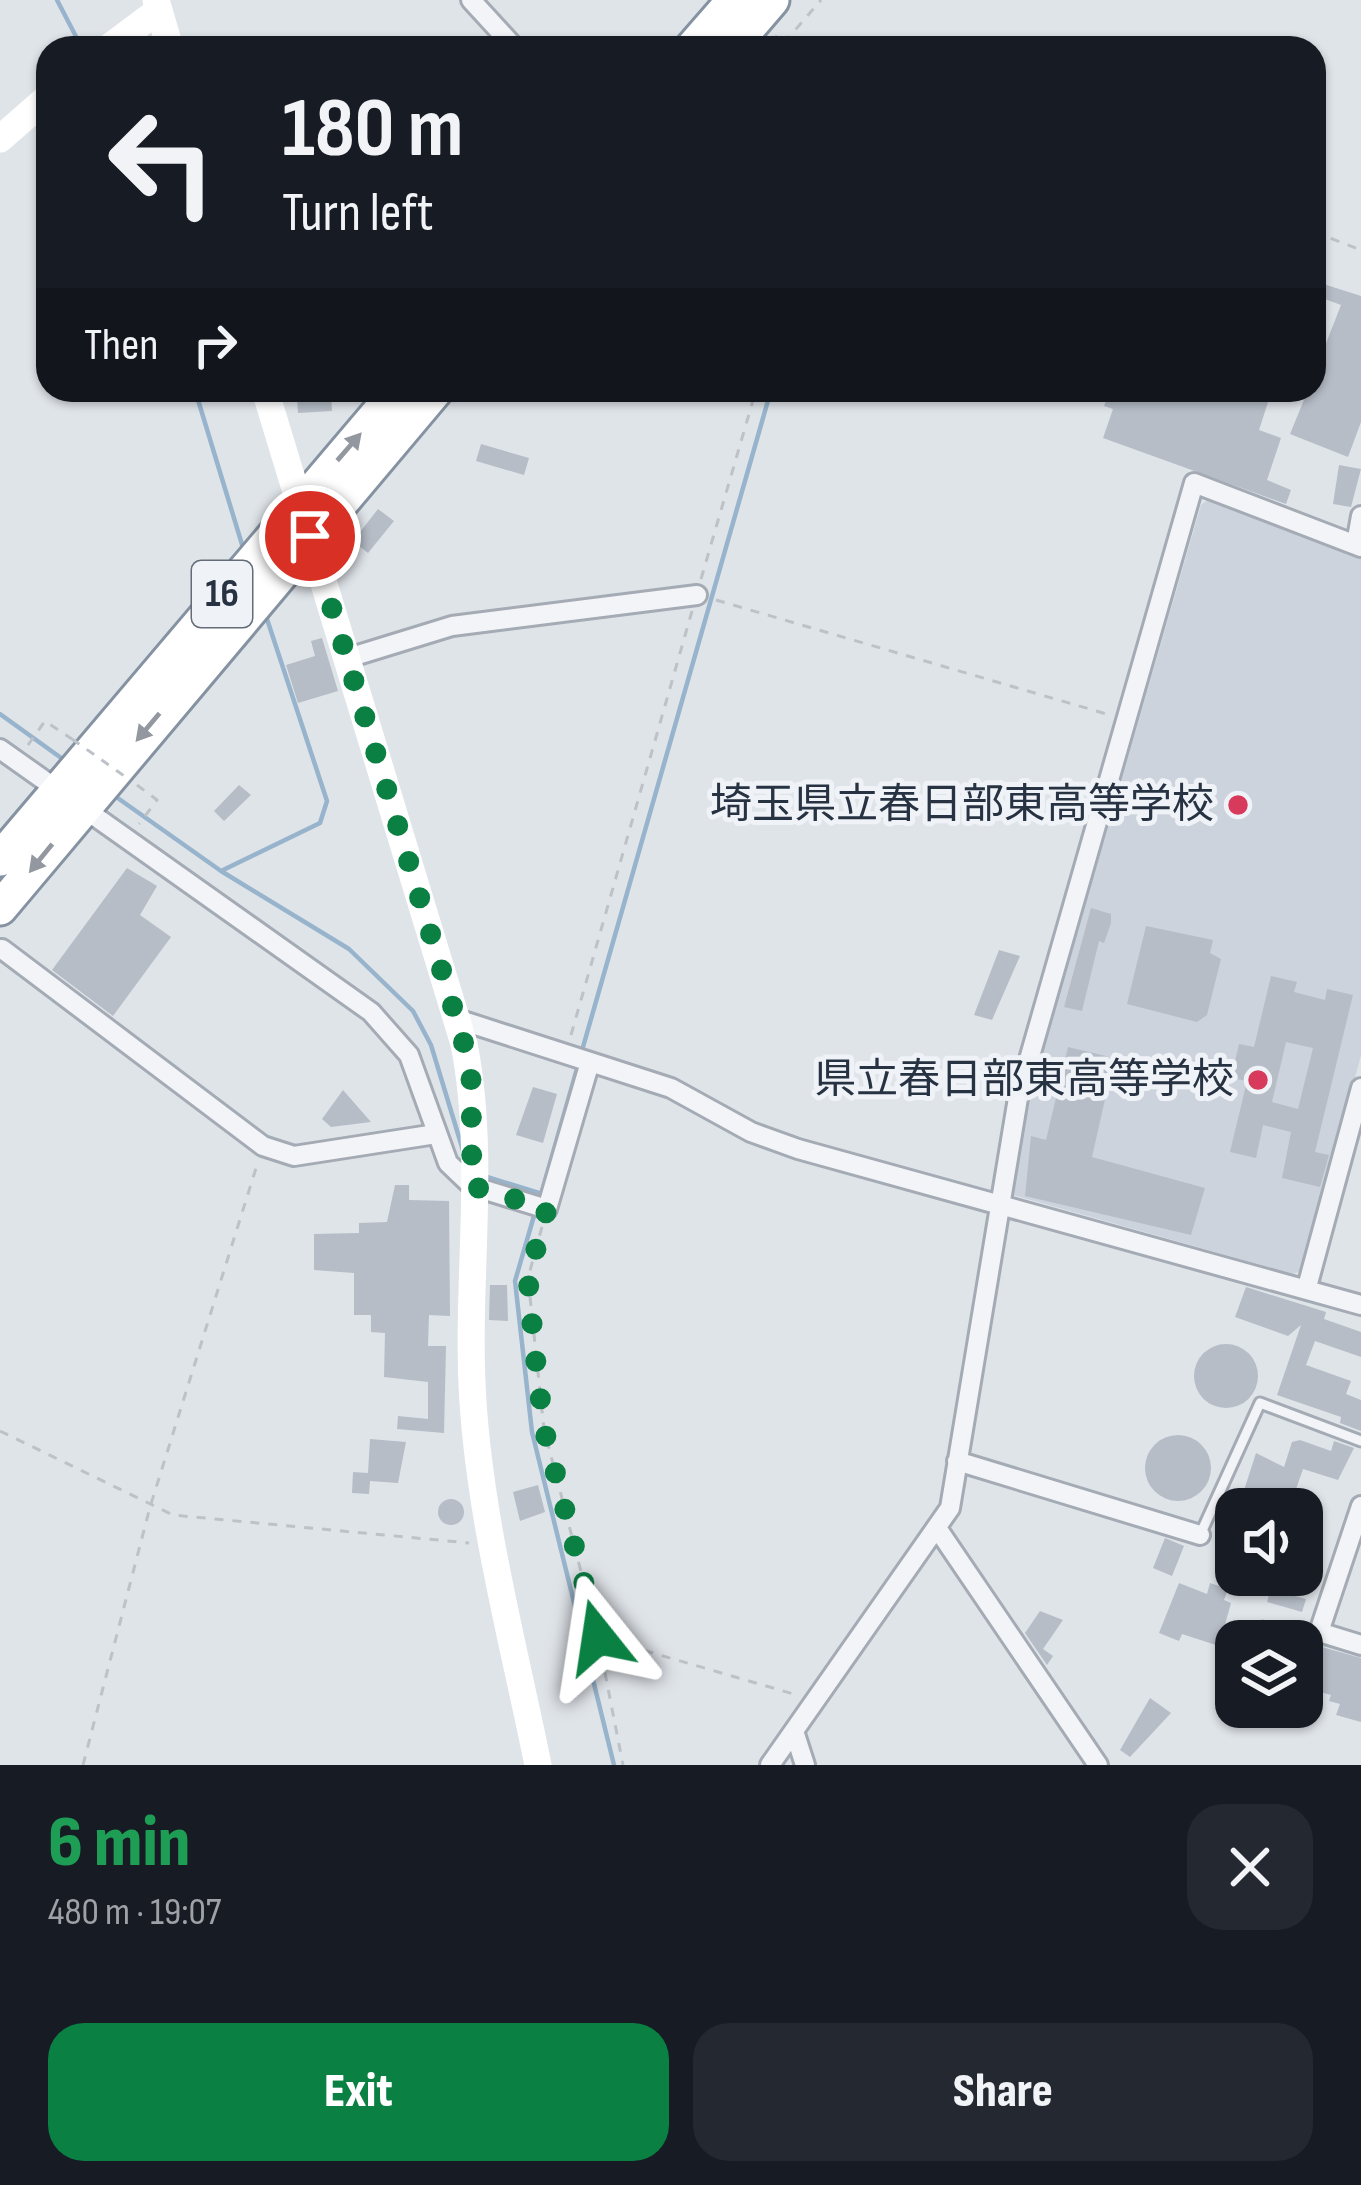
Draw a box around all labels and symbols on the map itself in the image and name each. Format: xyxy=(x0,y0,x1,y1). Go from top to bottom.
one-way arrow xyxy=(335,432,362,462)
pin xyxy=(259,485,361,587)
road number: 16 xyxy=(192,561,252,627)
one-way arrow xyxy=(136,712,162,742)
place label: 埼玉県立春日部東高等学校 xyxy=(710,780,1214,831)
marker: 埼玉県立春日部東高等学校 xyxy=(1225,792,1251,818)
one-way arrow xyxy=(28,842,54,873)
place label: 県立春日部東高等学校 xyxy=(814,1055,1234,1106)
marker: 県立春日部東高等学校 xyxy=(1245,1067,1271,1093)
position arrow xyxy=(535,1574,661,1700)

